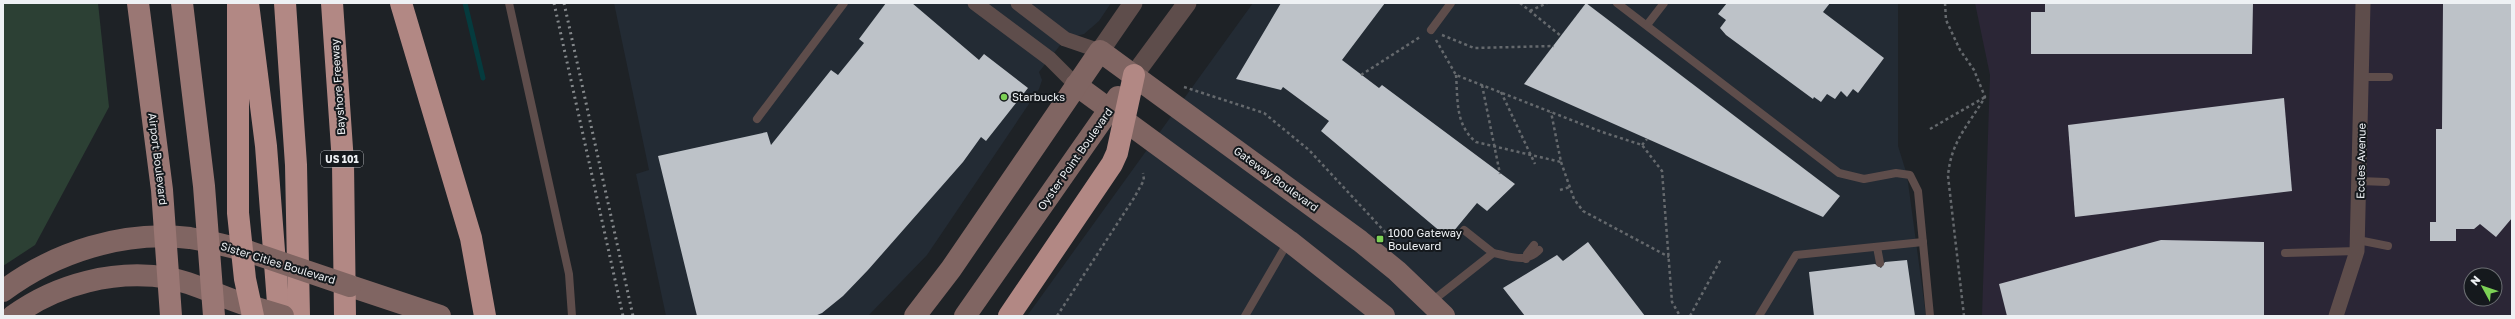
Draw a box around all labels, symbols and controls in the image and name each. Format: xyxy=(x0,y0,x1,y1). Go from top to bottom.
street label: Bayshore Freeway xyxy=(328,39,347,135)
place label: Starbucks xyxy=(1012,90,1065,103)
marker: Starbucks xyxy=(999,92,1009,102)
street label: Oyster Point Boulevard xyxy=(1034,105,1115,212)
street label: Airport Boulevard xyxy=(146,112,171,206)
street label: Eccles Avenue xyxy=(2353,123,2368,199)
street label: Gateway Boulevard xyxy=(1231,144,1321,214)
road number: US 101 xyxy=(321,151,363,167)
place label: 1000 Gateway Boulevard xyxy=(1388,226,1462,252)
marker: 1000 Gateway Boulevard xyxy=(1375,234,1385,244)
street label: Sister Cities Boulevard xyxy=(219,239,337,286)
north arrow xyxy=(2463,267,2503,307)
text: N xyxy=(2467,273,2483,288)

